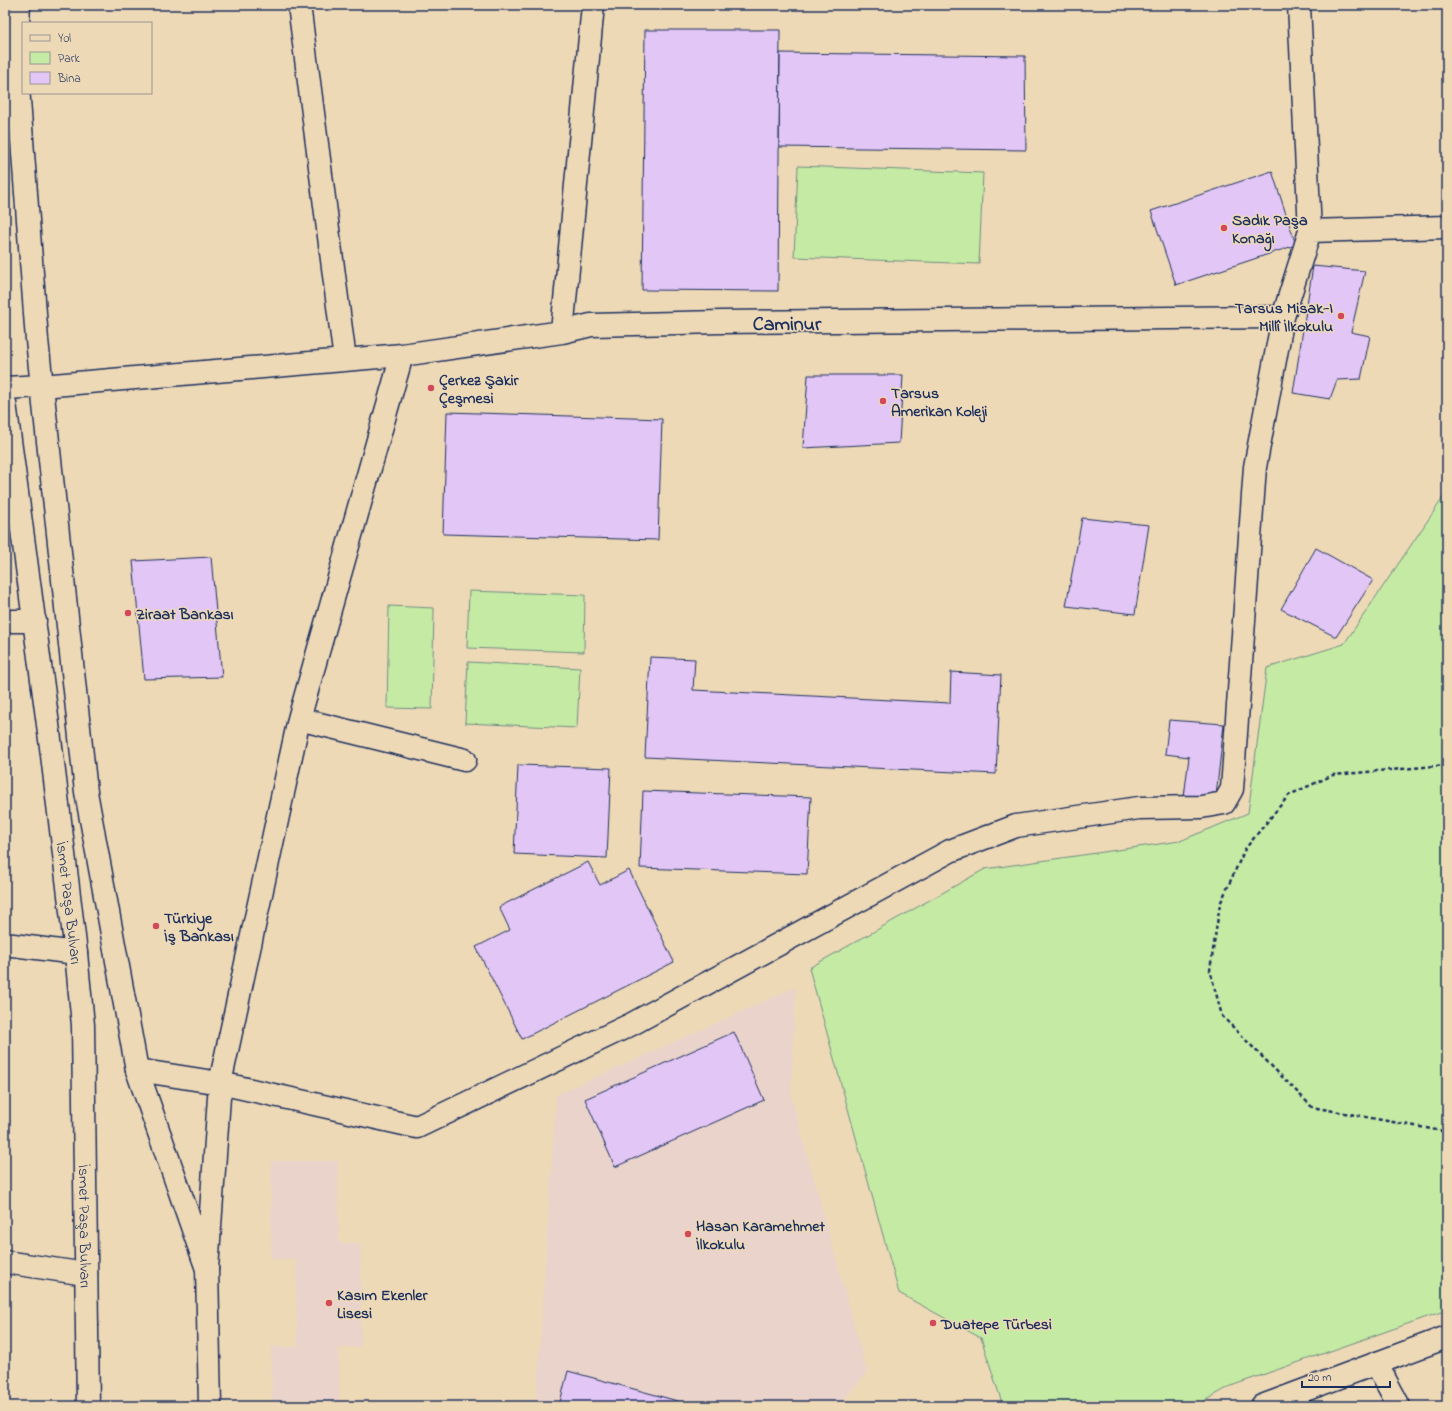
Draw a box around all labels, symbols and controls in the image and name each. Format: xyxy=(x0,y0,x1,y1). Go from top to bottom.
legend xyxy=(22,22,152,94)
text: Yol xyxy=(58,30,71,48)
text: Park xyxy=(58,50,80,68)
text: Bina xyxy=(57,70,81,88)
place label: Sadık Paşa Konağı xyxy=(1232,209,1308,252)
marker: Sadık Paşa Konağı xyxy=(1219,223,1229,233)
place label: Tarsus Misak-I Millî İlkokulu xyxy=(1235,297,1333,339)
district label: Caminur xyxy=(753,311,822,340)
marker: Tarsus Misak-I Millî İlkokulu xyxy=(1336,311,1346,321)
place label: Çerkez Şakir Çeşmesi xyxy=(439,369,520,411)
place label: Tarsus Amerikan Koleji xyxy=(891,382,987,424)
marker: Çerkez Şakir Çeşmesi xyxy=(426,383,436,393)
marker: Tarsus Amerikan Koleji xyxy=(878,396,888,406)
place label: Ziraat Bankası xyxy=(136,603,234,627)
marker: Ziraat Bankası xyxy=(123,608,133,618)
street label: İsmet Paşa Bulvarı xyxy=(49,840,87,966)
place label: Türkiye İş Bankası xyxy=(164,907,234,949)
marker: Türkiye İş Bankası xyxy=(151,921,161,931)
street label: İsmet Paşa Bulvarı xyxy=(71,1164,96,1288)
place label: Hasan Karamehmet İlkokulu xyxy=(696,1215,825,1257)
marker: Hasan Karamehmet İlkokulu xyxy=(683,1229,693,1239)
place label: Kasım Ekenler Lisesi xyxy=(337,1284,428,1326)
marker: Kasım Ekenler Lisesi xyxy=(324,1298,334,1308)
place label: Duatepe Türbesi xyxy=(940,1313,1052,1337)
marker: Duatepe Türbesi xyxy=(928,1318,938,1328)
scale bar xyxy=(1302,1363,1390,1389)
text: 20 m xyxy=(1308,1369,1331,1387)

